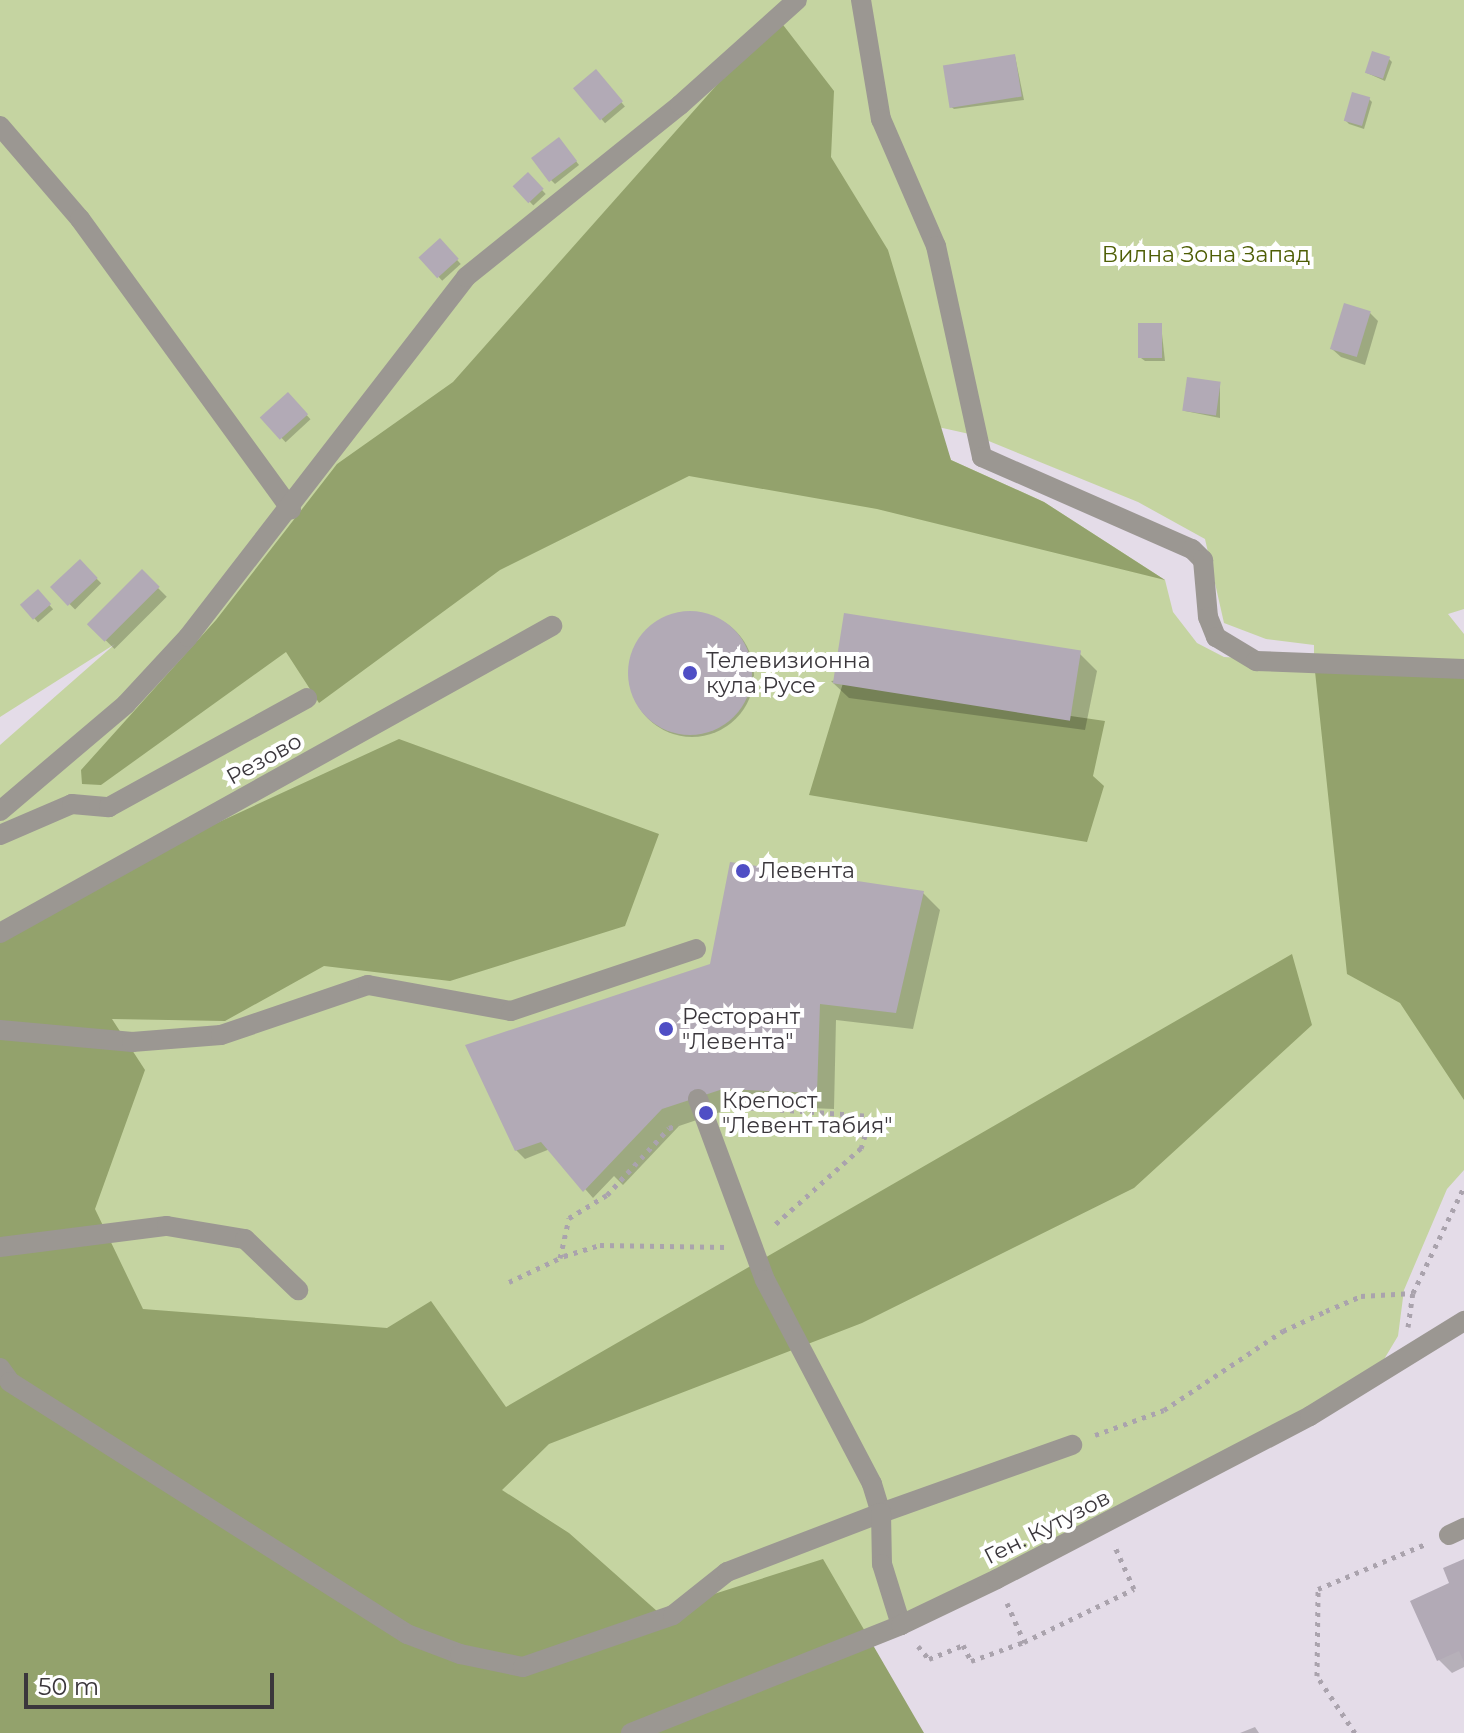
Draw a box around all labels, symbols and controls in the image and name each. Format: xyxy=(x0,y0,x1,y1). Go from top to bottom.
park label: Вилна Зона Запад xyxy=(1102,242,1310,268)
place label: Телевизионна кула Русе xyxy=(706,647,870,698)
marker: Телевизионна кула Русе xyxy=(681,664,699,682)
street label: Резово xyxy=(222,728,306,790)
place label: Левента xyxy=(759,858,855,884)
marker: Левента xyxy=(734,862,752,880)
place label: Ресторант "Левента" xyxy=(682,1003,800,1054)
marker: Ресторант "Левента" xyxy=(657,1020,675,1038)
place label: Крепост "Левент табия" xyxy=(722,1087,893,1138)
marker: Крепост "Левент табия" xyxy=(697,1104,715,1122)
street label: Ген. Кутузов xyxy=(980,1484,1114,1570)
scale bar xyxy=(28,1657,278,1707)
text: 50 m xyxy=(38,1672,99,1701)

